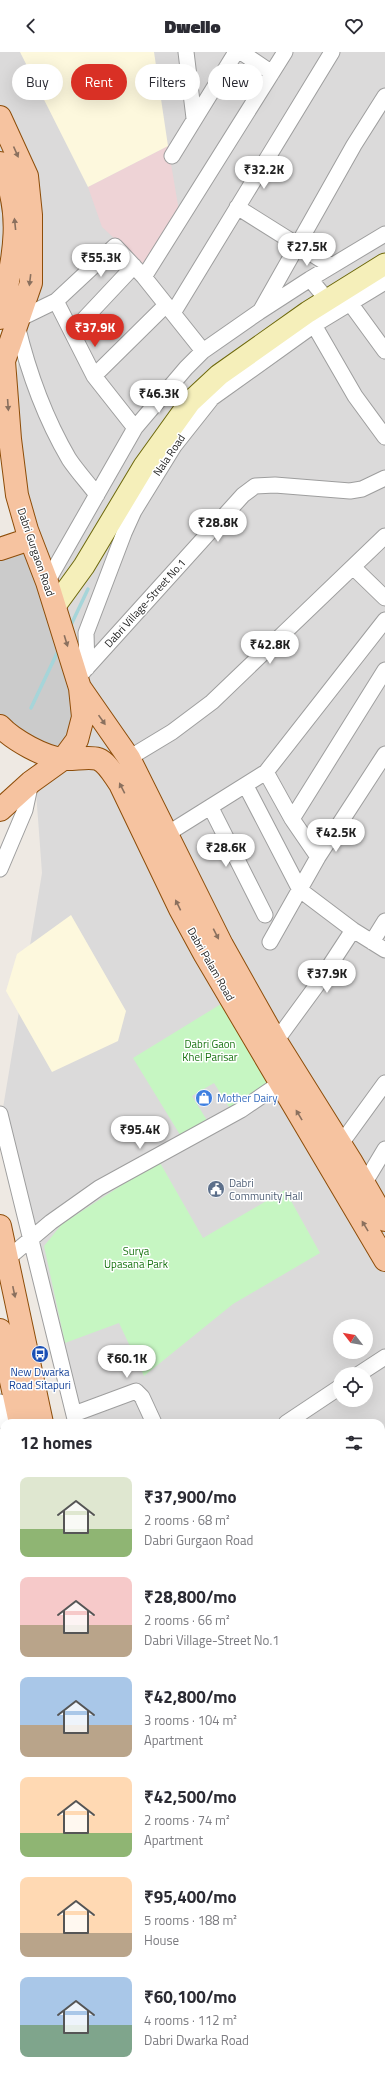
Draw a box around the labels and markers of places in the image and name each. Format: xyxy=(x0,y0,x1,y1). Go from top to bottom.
pin: ₹32.2K xyxy=(231,156,297,190)
pin: ₹27.5K xyxy=(274,233,340,267)
pin: ₹55.3K xyxy=(68,244,134,278)
pin: ₹37.9K xyxy=(62,314,128,348)
pin: ₹46.3K xyxy=(126,380,192,414)
pin: ₹28.8K xyxy=(185,509,251,543)
pin: ₹42.8K xyxy=(237,631,303,665)
pin: ₹42.5K xyxy=(303,819,369,853)
pin: ₹28.6K xyxy=(193,834,259,868)
pin: ₹37.9K xyxy=(294,960,360,994)
shop icon: Mother Dairy xyxy=(194,1088,214,1108)
place label: Mother Dairy xyxy=(217,1090,278,1106)
pin: ₹95.4K xyxy=(107,1116,173,1150)
place label: Dabri Community Hall xyxy=(229,1175,303,1204)
public building icon: Dabri Community Hall xyxy=(206,1179,226,1199)
bus stop icon: New Dwarka Road Sitapuri xyxy=(30,1344,50,1364)
pin: ₹60.1K xyxy=(94,1345,160,1379)
place label: New Dwarka Road Sitapuri xyxy=(9,1364,71,1393)

